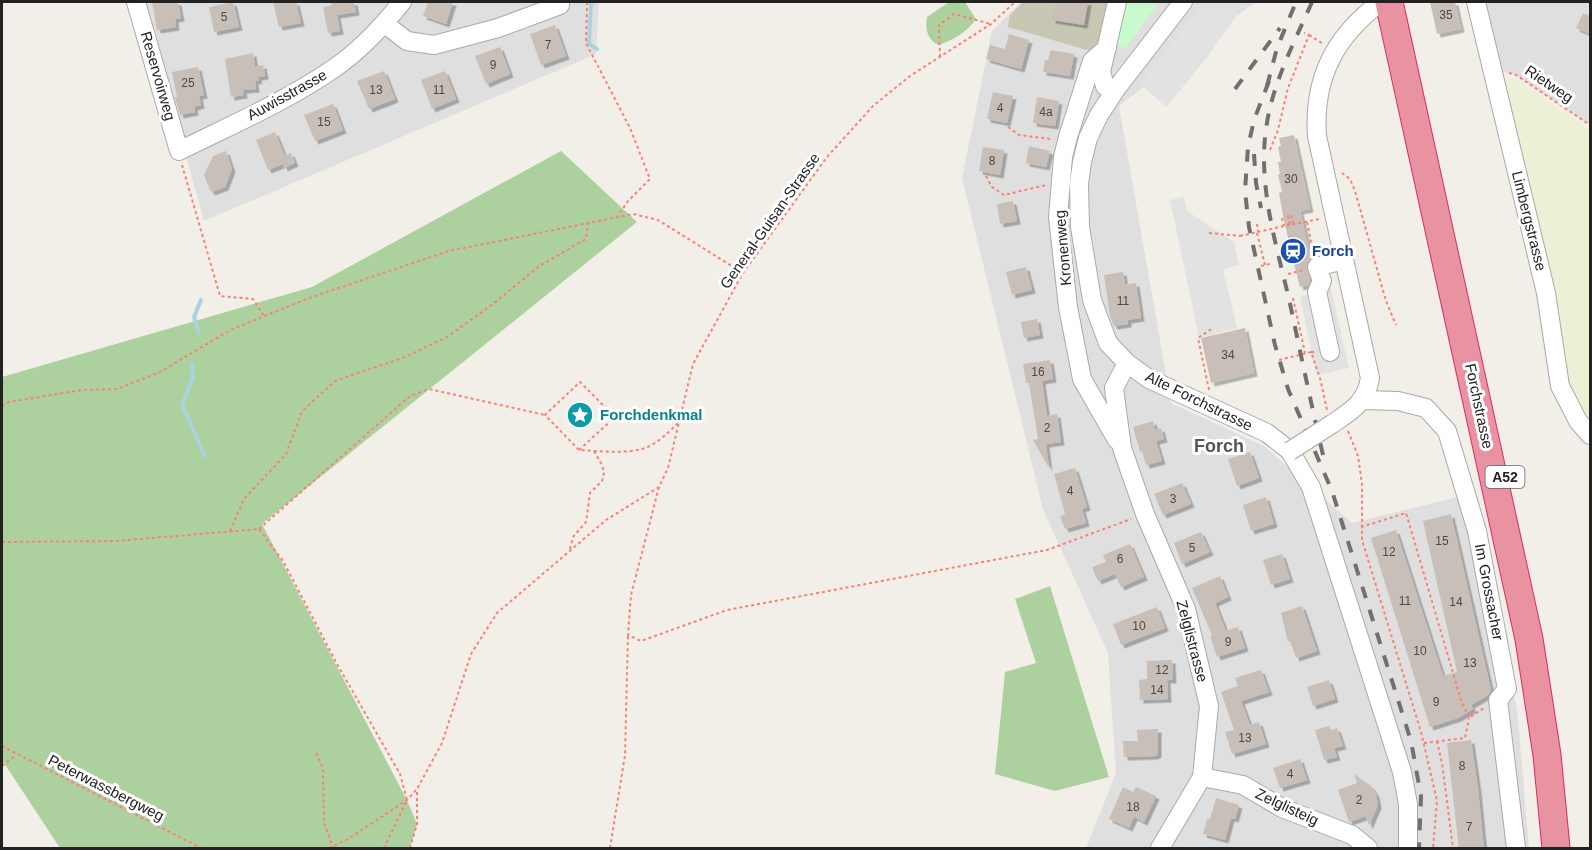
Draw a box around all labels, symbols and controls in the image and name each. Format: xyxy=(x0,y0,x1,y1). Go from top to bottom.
house number: 35 xyxy=(1439,8,1453,22)
house number: 5 xyxy=(221,10,228,24)
street label: Reservoirweg xyxy=(138,29,179,122)
house number: 7 xyxy=(545,38,552,52)
house number: 9 xyxy=(490,58,497,72)
street label: Rietweg xyxy=(1522,61,1577,106)
street label: Auwisstrasse xyxy=(244,66,330,123)
house number: 25 xyxy=(181,76,195,90)
house number: 13 xyxy=(369,83,383,97)
house number: 11 xyxy=(433,83,446,97)
house number: 4 xyxy=(997,101,1004,115)
house number: 4a xyxy=(1039,105,1053,119)
house number: 15 xyxy=(317,115,331,129)
street label: General-Guisan-Strasse xyxy=(716,150,823,292)
house number: 8 xyxy=(989,154,996,168)
street label: Limbergstrasse xyxy=(1509,169,1550,273)
house number: 30 xyxy=(1284,172,1298,186)
street label: Kronenweg xyxy=(1051,210,1074,287)
station icon: Forch xyxy=(1278,236,1308,266)
place label: Forch xyxy=(1312,242,1354,259)
house number: 11 xyxy=(1117,294,1130,308)
house number: 34 xyxy=(1221,348,1235,362)
street label: Forchstrasse xyxy=(1462,362,1497,450)
house number: 16 xyxy=(1031,365,1045,379)
street label: Alte Forchstrasse xyxy=(1143,367,1255,434)
place icon: Forchdenkmal xyxy=(565,400,595,430)
place label: Forchdenkmal xyxy=(600,406,703,423)
house number: 2 xyxy=(1044,421,1051,435)
district label: Forch xyxy=(1194,436,1244,456)
road number: A52 xyxy=(1486,466,1524,488)
house number: 4 xyxy=(1067,484,1074,498)
house number: 3 xyxy=(1170,492,1177,506)
house number: 15 xyxy=(1435,534,1449,548)
house number: 5 xyxy=(1189,541,1196,555)
street label: Im Grossacher xyxy=(1472,542,1507,642)
house number: 12 xyxy=(1382,545,1396,559)
house number: 6 xyxy=(1117,552,1124,566)
house number: 11 xyxy=(1399,594,1412,608)
house number: 14 xyxy=(1449,595,1463,609)
street label: Zelglistrasse xyxy=(1173,598,1212,684)
house number: 10 xyxy=(1132,619,1146,633)
house number: 9 xyxy=(1225,635,1232,649)
house number: 10 xyxy=(1413,644,1427,658)
house number: 13 xyxy=(1463,656,1477,670)
house number: 12 xyxy=(1155,663,1169,677)
house number: 14 xyxy=(1150,683,1164,697)
house number: 9 xyxy=(1433,695,1440,709)
house number: 13 xyxy=(1238,731,1252,745)
street label: Peterwassbergweg xyxy=(46,751,167,824)
house number: 8 xyxy=(1459,759,1466,773)
house number: 4 xyxy=(1287,767,1294,781)
street label: Zelglisteig xyxy=(1253,785,1321,829)
house number: 2 xyxy=(1356,793,1363,807)
house number: 18 xyxy=(1126,800,1140,814)
house number: 7 xyxy=(1466,820,1473,834)

